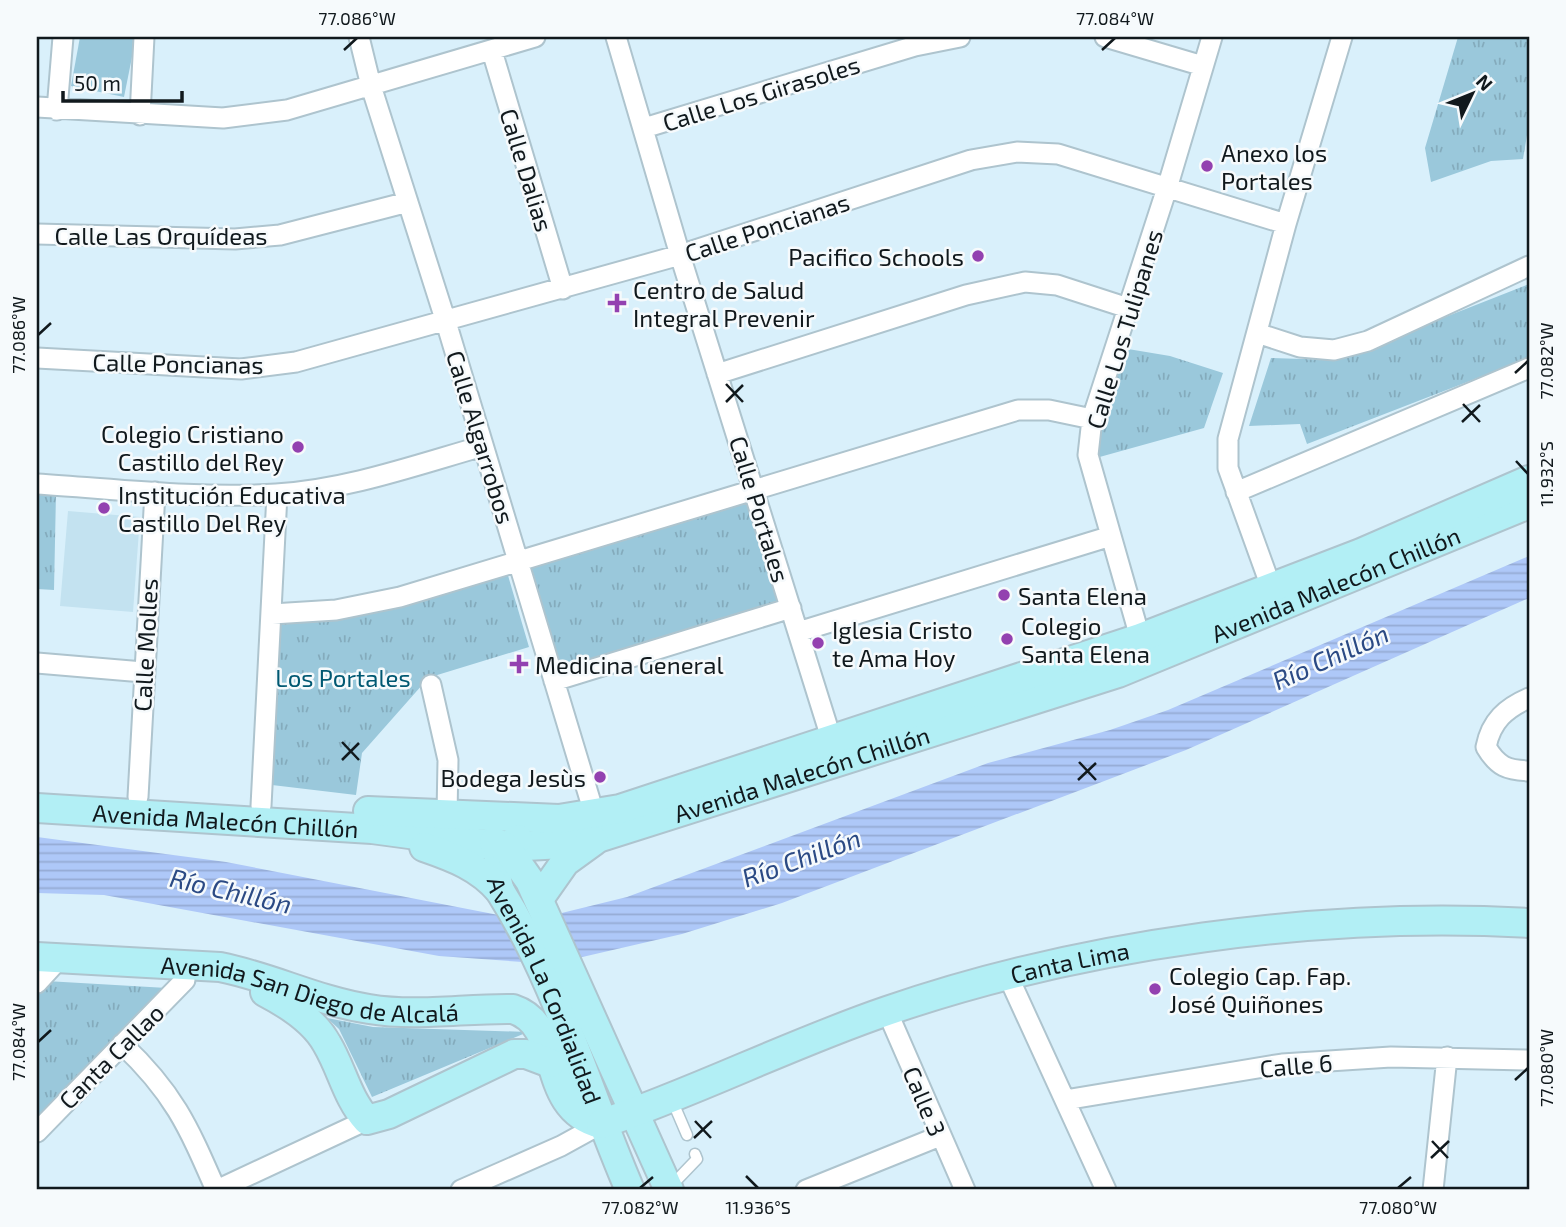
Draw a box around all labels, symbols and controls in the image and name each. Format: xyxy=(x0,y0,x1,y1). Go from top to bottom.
text: 77.086°W xyxy=(318,7,396,29)
text: 77.084°W xyxy=(1076,7,1154,29)
street label: Calle Los Girasoles xyxy=(659,49,863,137)
scale bar xyxy=(63,60,182,104)
north arrow xyxy=(1436,60,1506,130)
text: N xyxy=(1472,69,1498,95)
text: 50 m xyxy=(74,70,121,95)
street label: Calle Dalias xyxy=(495,105,559,235)
place label: Anexo los Portales xyxy=(1221,138,1327,195)
marker: Anexo los Portales xyxy=(1199,158,1215,174)
street label: Calle Poncianas xyxy=(681,187,853,267)
street label: Calle Las Orquídeas xyxy=(54,221,268,250)
street label: Calle Los Tulipanes xyxy=(1080,226,1168,432)
place label: Pacifico Schools xyxy=(788,242,964,271)
marker: Pacifico Schools xyxy=(970,248,986,264)
place label: Centro de Salud Integral Prevenir xyxy=(633,275,815,332)
marker: Centro de Salud Integral Prevenir xyxy=(607,293,627,313)
text: 77.086°W xyxy=(7,296,29,374)
text: 77.082°W xyxy=(1535,322,1557,400)
street label: Calle Poncianas xyxy=(92,347,264,379)
street label: Calle Algarrobos xyxy=(441,347,521,527)
place label: Colegio Cristiano Castillo del Rey xyxy=(101,419,284,476)
street label: Calle Portales xyxy=(724,432,796,586)
marker: Colegio Cristiano Castillo del Rey xyxy=(290,439,306,455)
text: 11.932°S xyxy=(1535,441,1557,507)
place label: Institución Educativa Castillo Del Rey xyxy=(118,480,346,537)
marker: Institución Educativa Castillo Del Rey xyxy=(96,500,112,516)
street label: Avenida Malecón Chillón xyxy=(1207,520,1464,648)
street label: Calle Molles xyxy=(127,578,163,712)
place label: Santa Elena xyxy=(1018,581,1147,610)
marker: Santa Elena xyxy=(996,587,1012,603)
place label: Colegio Santa Elena xyxy=(1021,611,1150,668)
place label: Iglesia Cristo te Ama Hoy xyxy=(832,615,973,672)
water label: Río Chillón xyxy=(1267,617,1393,695)
marker: Colegio Santa Elena xyxy=(999,631,1015,647)
marker: Iglesia Cristo te Ama Hoy xyxy=(810,635,826,651)
place label: Medicina General xyxy=(535,650,724,679)
marker: Medicina General xyxy=(509,654,529,674)
park label: Los Portales xyxy=(275,663,411,692)
street label: Avenida Malecón Chillón xyxy=(670,719,933,827)
place label: Bodega Jesùs xyxy=(440,763,586,792)
marker: Bodega Jesùs xyxy=(592,769,608,785)
street label: Avenida Malecón Chillón xyxy=(92,797,359,843)
water label: Río Chillón xyxy=(737,821,865,893)
water label: Río Chillón xyxy=(167,861,295,919)
street label: Avenida La Cordialidad xyxy=(482,874,609,1108)
street label: Canta Lima xyxy=(1007,935,1132,989)
street label: Avenida San Diego de Alcalá xyxy=(160,949,459,1027)
place label: Colegio Cap. Fap. José Quiñones xyxy=(1169,961,1351,1018)
marker: Colegio Cap. Fap. José Quiñones xyxy=(1147,981,1163,997)
street label: Canta Callao xyxy=(53,998,169,1114)
text: 77.084°W xyxy=(7,1003,29,1081)
text: 77.080°W xyxy=(1535,1029,1557,1107)
street label: Calle 6 xyxy=(1258,1047,1334,1083)
street label: Calle 3 xyxy=(897,1062,953,1140)
text: 77.082°W xyxy=(601,1196,679,1218)
text: 11.936°S xyxy=(725,1196,791,1218)
text: 77.080°W xyxy=(1359,1196,1437,1218)

